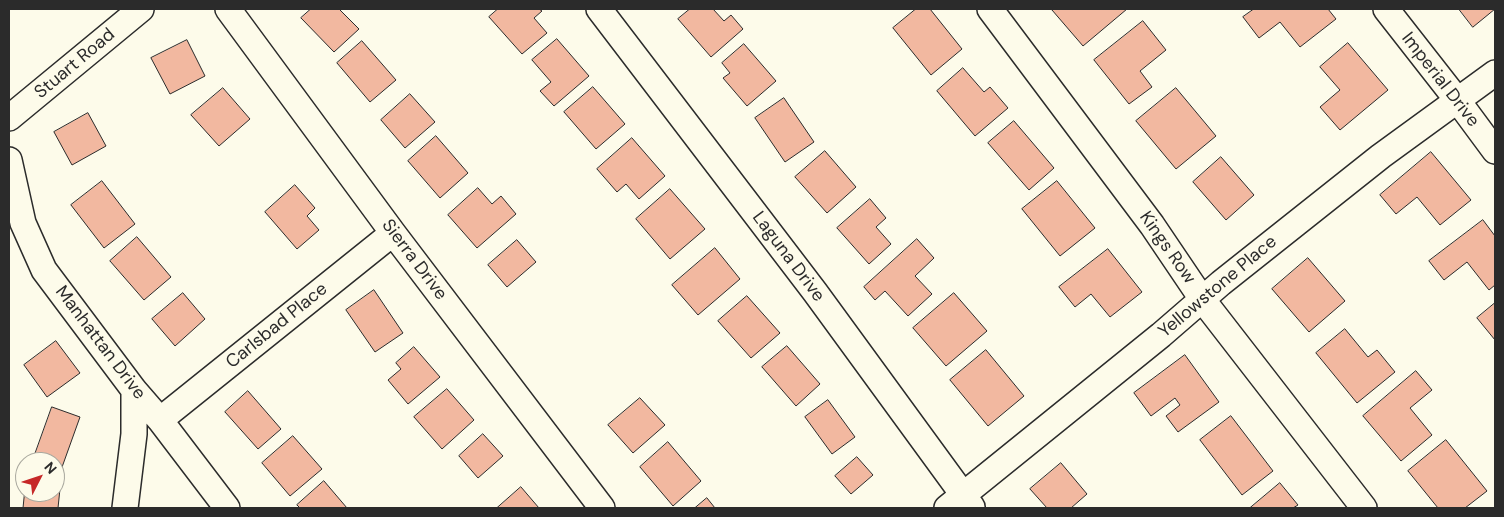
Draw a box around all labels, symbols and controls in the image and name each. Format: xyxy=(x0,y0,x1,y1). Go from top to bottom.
street label: Stuart Road xyxy=(31,24,119,104)
street label: Imperial Drive xyxy=(1396,28,1484,132)
street label: Laguna Drive xyxy=(747,208,829,306)
street label: Kings Row xyxy=(1134,208,1200,288)
street label: Sierra Drive xyxy=(377,215,451,305)
street label: Yellowstone Place xyxy=(1155,231,1281,343)
street label: Carlsbad Place xyxy=(222,278,332,374)
street label: Manhattan Drive xyxy=(50,282,150,404)
north arrow xyxy=(15,452,65,502)
text: N xyxy=(40,458,61,478)

